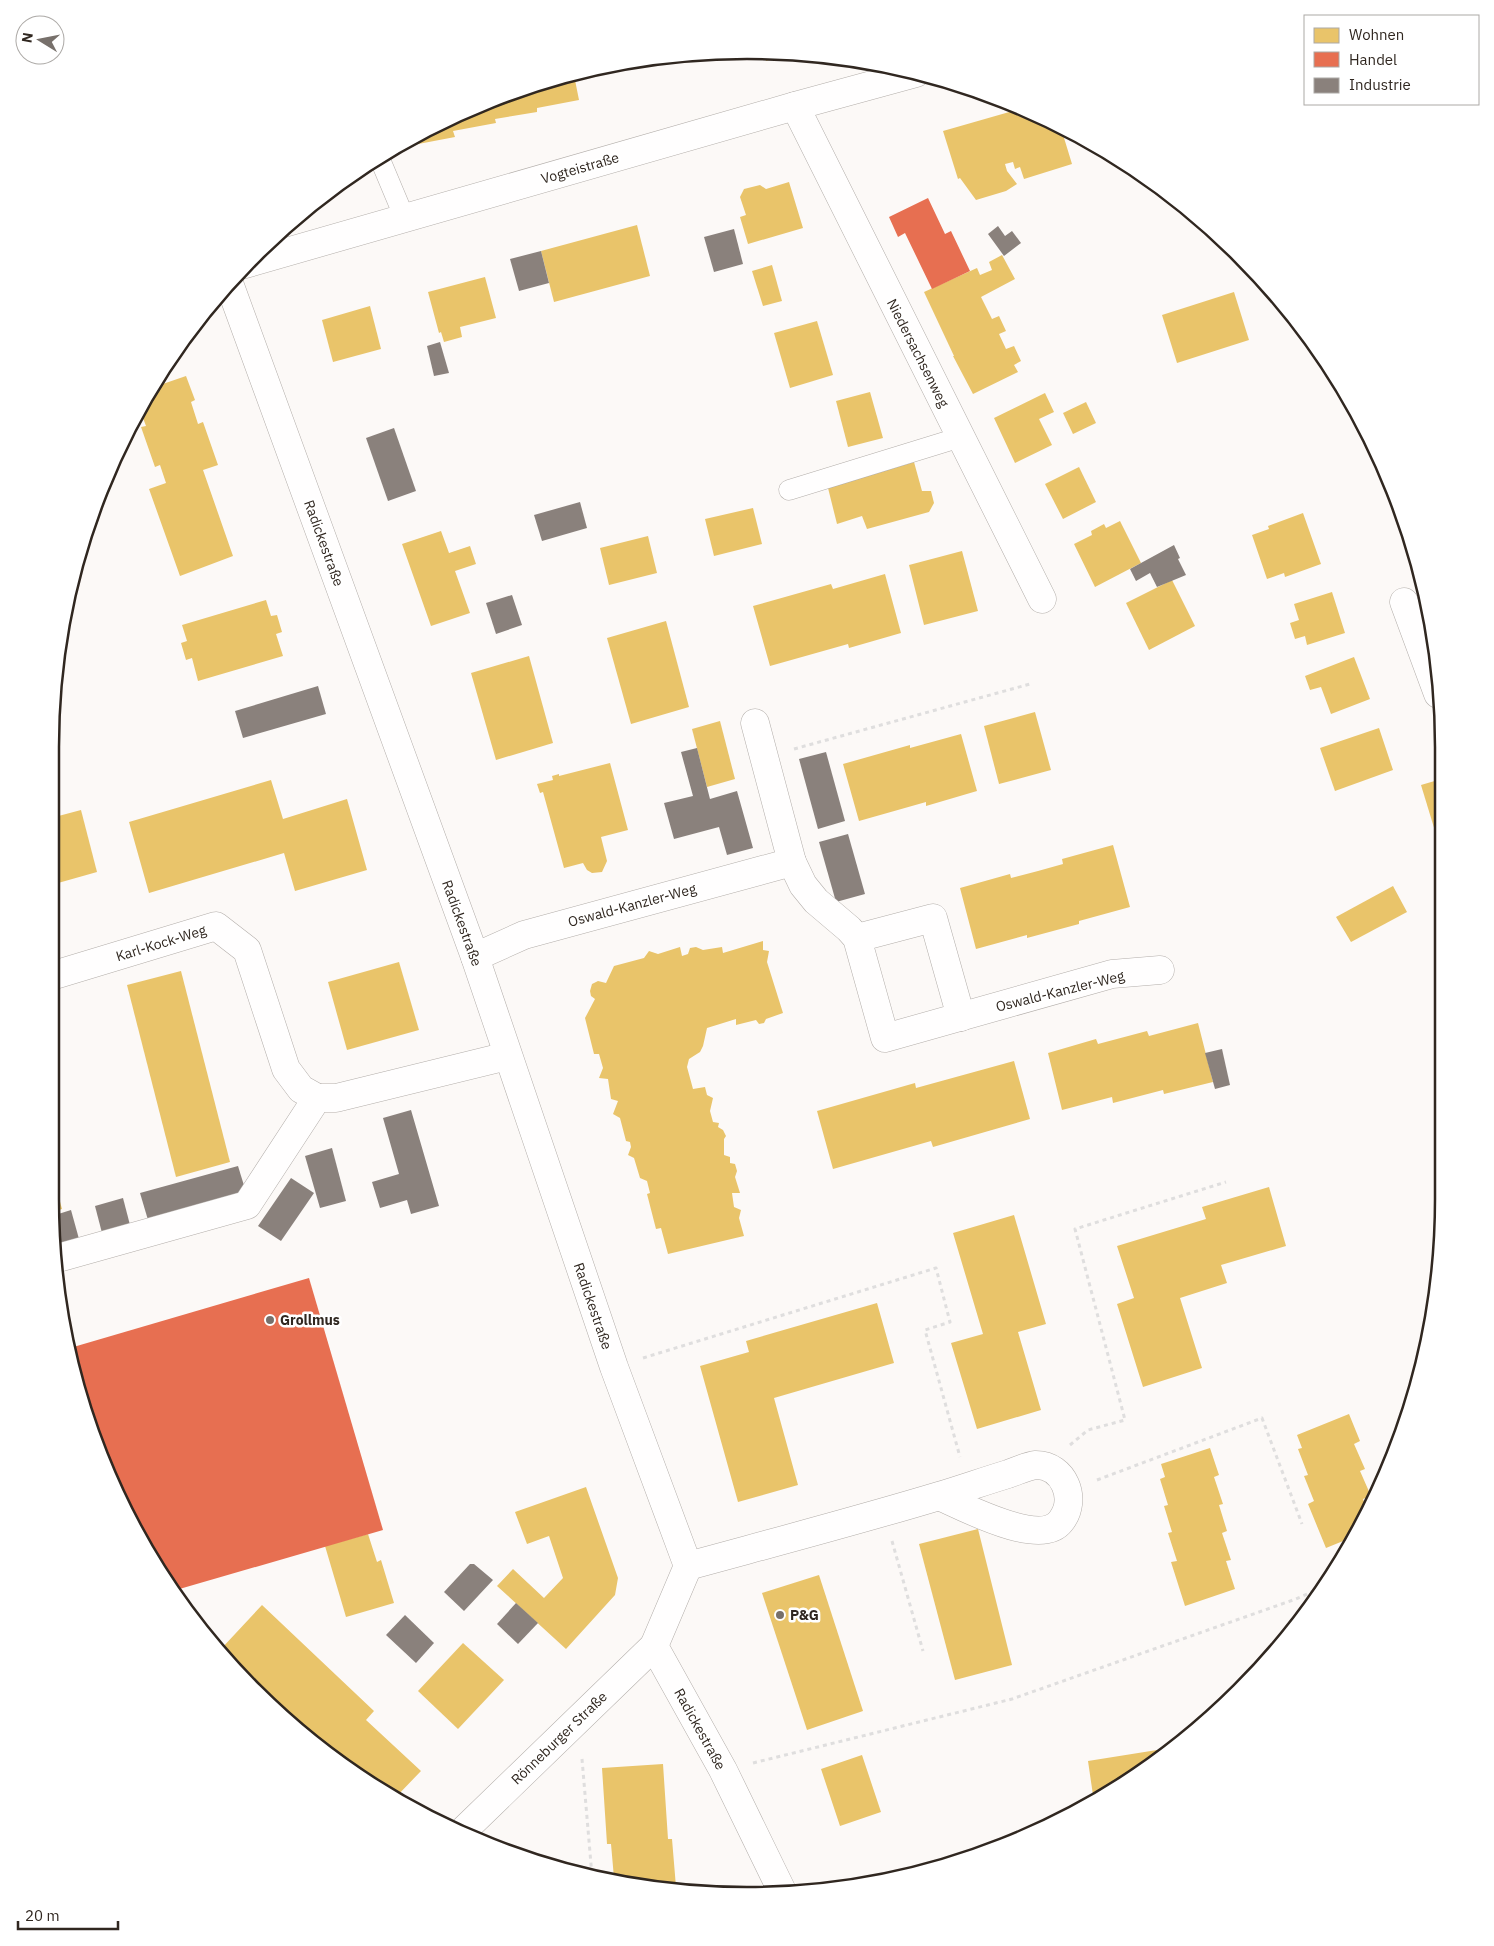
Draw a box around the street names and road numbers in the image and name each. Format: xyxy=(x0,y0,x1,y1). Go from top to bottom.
street label: Vogteistraße xyxy=(539,148,621,188)
street label: Niedersachsenweg xyxy=(883,296,953,411)
street label: Radickestraße xyxy=(300,497,348,589)
street label: Radickestraße xyxy=(438,877,486,969)
street label: Oswald-Kanzler-Weg xyxy=(566,879,699,931)
street label: Karl-Kock-Weg xyxy=(114,921,209,965)
street label: Oswald-Kanzler-Weg xyxy=(994,966,1127,1016)
street label: Radickestraße xyxy=(570,1260,616,1352)
street label: Radickestraße xyxy=(670,1685,730,1773)
street label: Rönneburger Straße xyxy=(507,1687,611,1789)

